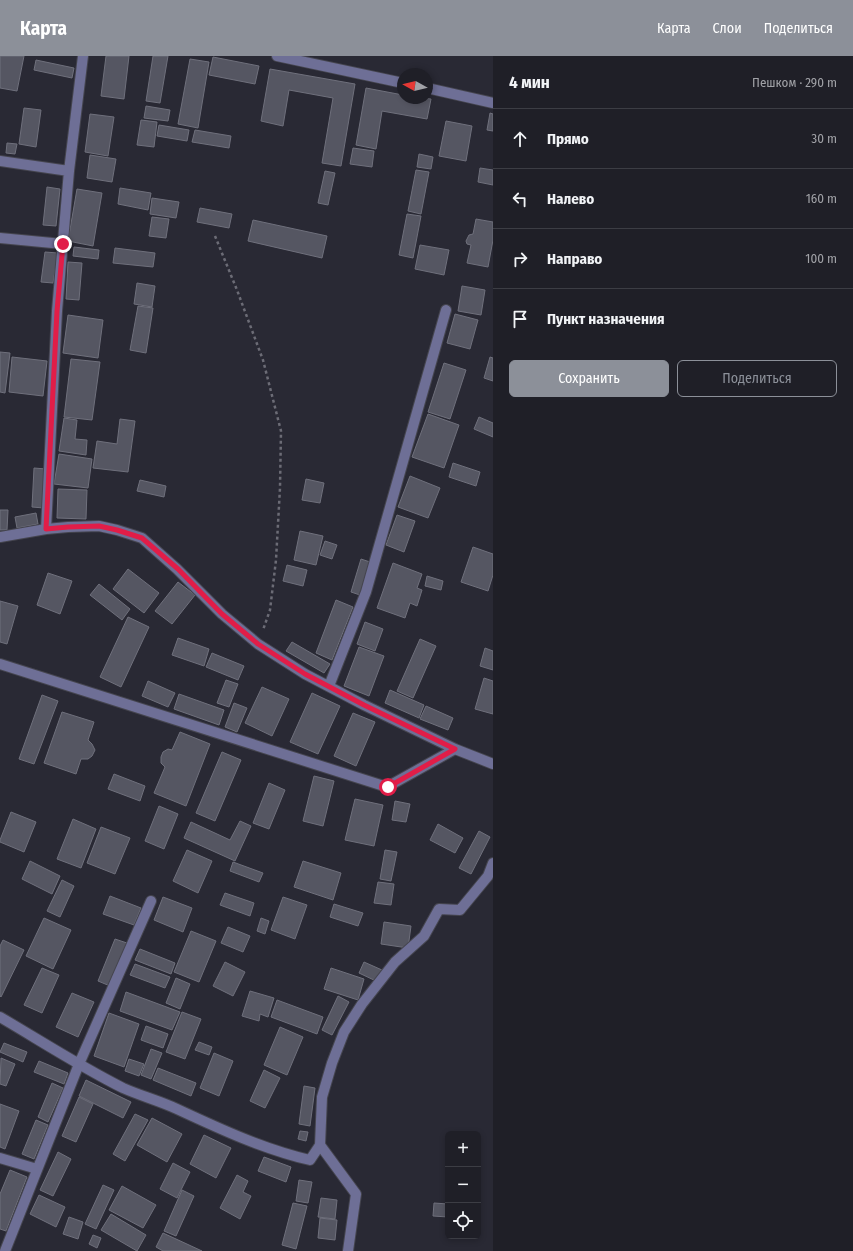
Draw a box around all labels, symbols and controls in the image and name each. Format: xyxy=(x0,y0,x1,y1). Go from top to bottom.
text: Карта xyxy=(20,17,67,40)
text: Карта xyxy=(657,20,691,37)
text: Слои xyxy=(713,20,742,37)
text: Поделиться xyxy=(764,20,833,37)
north arrow xyxy=(397,68,433,104)
text: 4 мин xyxy=(509,72,550,93)
text: Пешком · 290 m xyxy=(752,75,837,90)
icon: ahead xyxy=(509,128,531,150)
text: Прямо xyxy=(547,130,589,148)
text: 30 m xyxy=(811,131,837,146)
icon: left xyxy=(509,188,531,210)
text: Налево xyxy=(547,190,594,208)
text: 160 m xyxy=(806,191,837,206)
route end xyxy=(54,235,72,253)
icon: right xyxy=(509,248,531,270)
text: Направо xyxy=(547,250,602,268)
text: 100 m xyxy=(805,251,837,266)
icon: arrive xyxy=(509,308,531,330)
text: Пункт назначения xyxy=(547,310,665,328)
button: Сохранить xyxy=(509,360,669,397)
button: Поделиться xyxy=(677,360,837,397)
route start xyxy=(379,778,397,796)
map controls xyxy=(445,1131,481,1239)
button: + xyxy=(445,1131,481,1167)
button: − xyxy=(445,1167,481,1203)
button: locate xyxy=(445,1203,481,1239)

